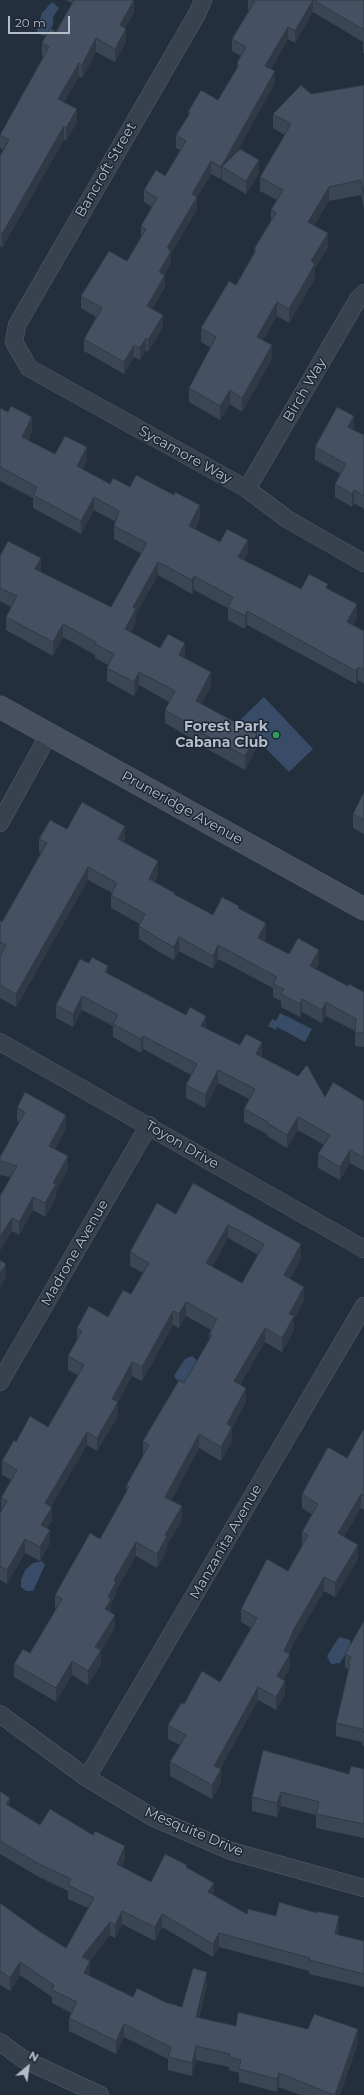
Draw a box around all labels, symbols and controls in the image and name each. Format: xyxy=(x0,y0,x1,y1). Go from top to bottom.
scale bar xyxy=(10,8,72,34)
text: 20 m xyxy=(15,15,46,30)
street label: Bancroft Street xyxy=(72,120,140,220)
street label: Birch Way xyxy=(280,355,330,425)
street label: Sycamore Way xyxy=(136,423,234,487)
place label: Forest Park Cabana Club xyxy=(175,719,268,752)
marker: Forest Park Cabana Club xyxy=(271,730,281,740)
street label: Pruneridge Avenue xyxy=(118,768,246,848)
street label: Toyon Drive xyxy=(142,1117,222,1173)
street label: Madrone Avenue xyxy=(38,1197,112,1309)
street label: Manzanita Avenue xyxy=(186,1482,266,1602)
street label: Mesquite Drive xyxy=(142,1804,246,1860)
north arrow xyxy=(8,2047,48,2087)
text: N xyxy=(27,2048,41,2065)

